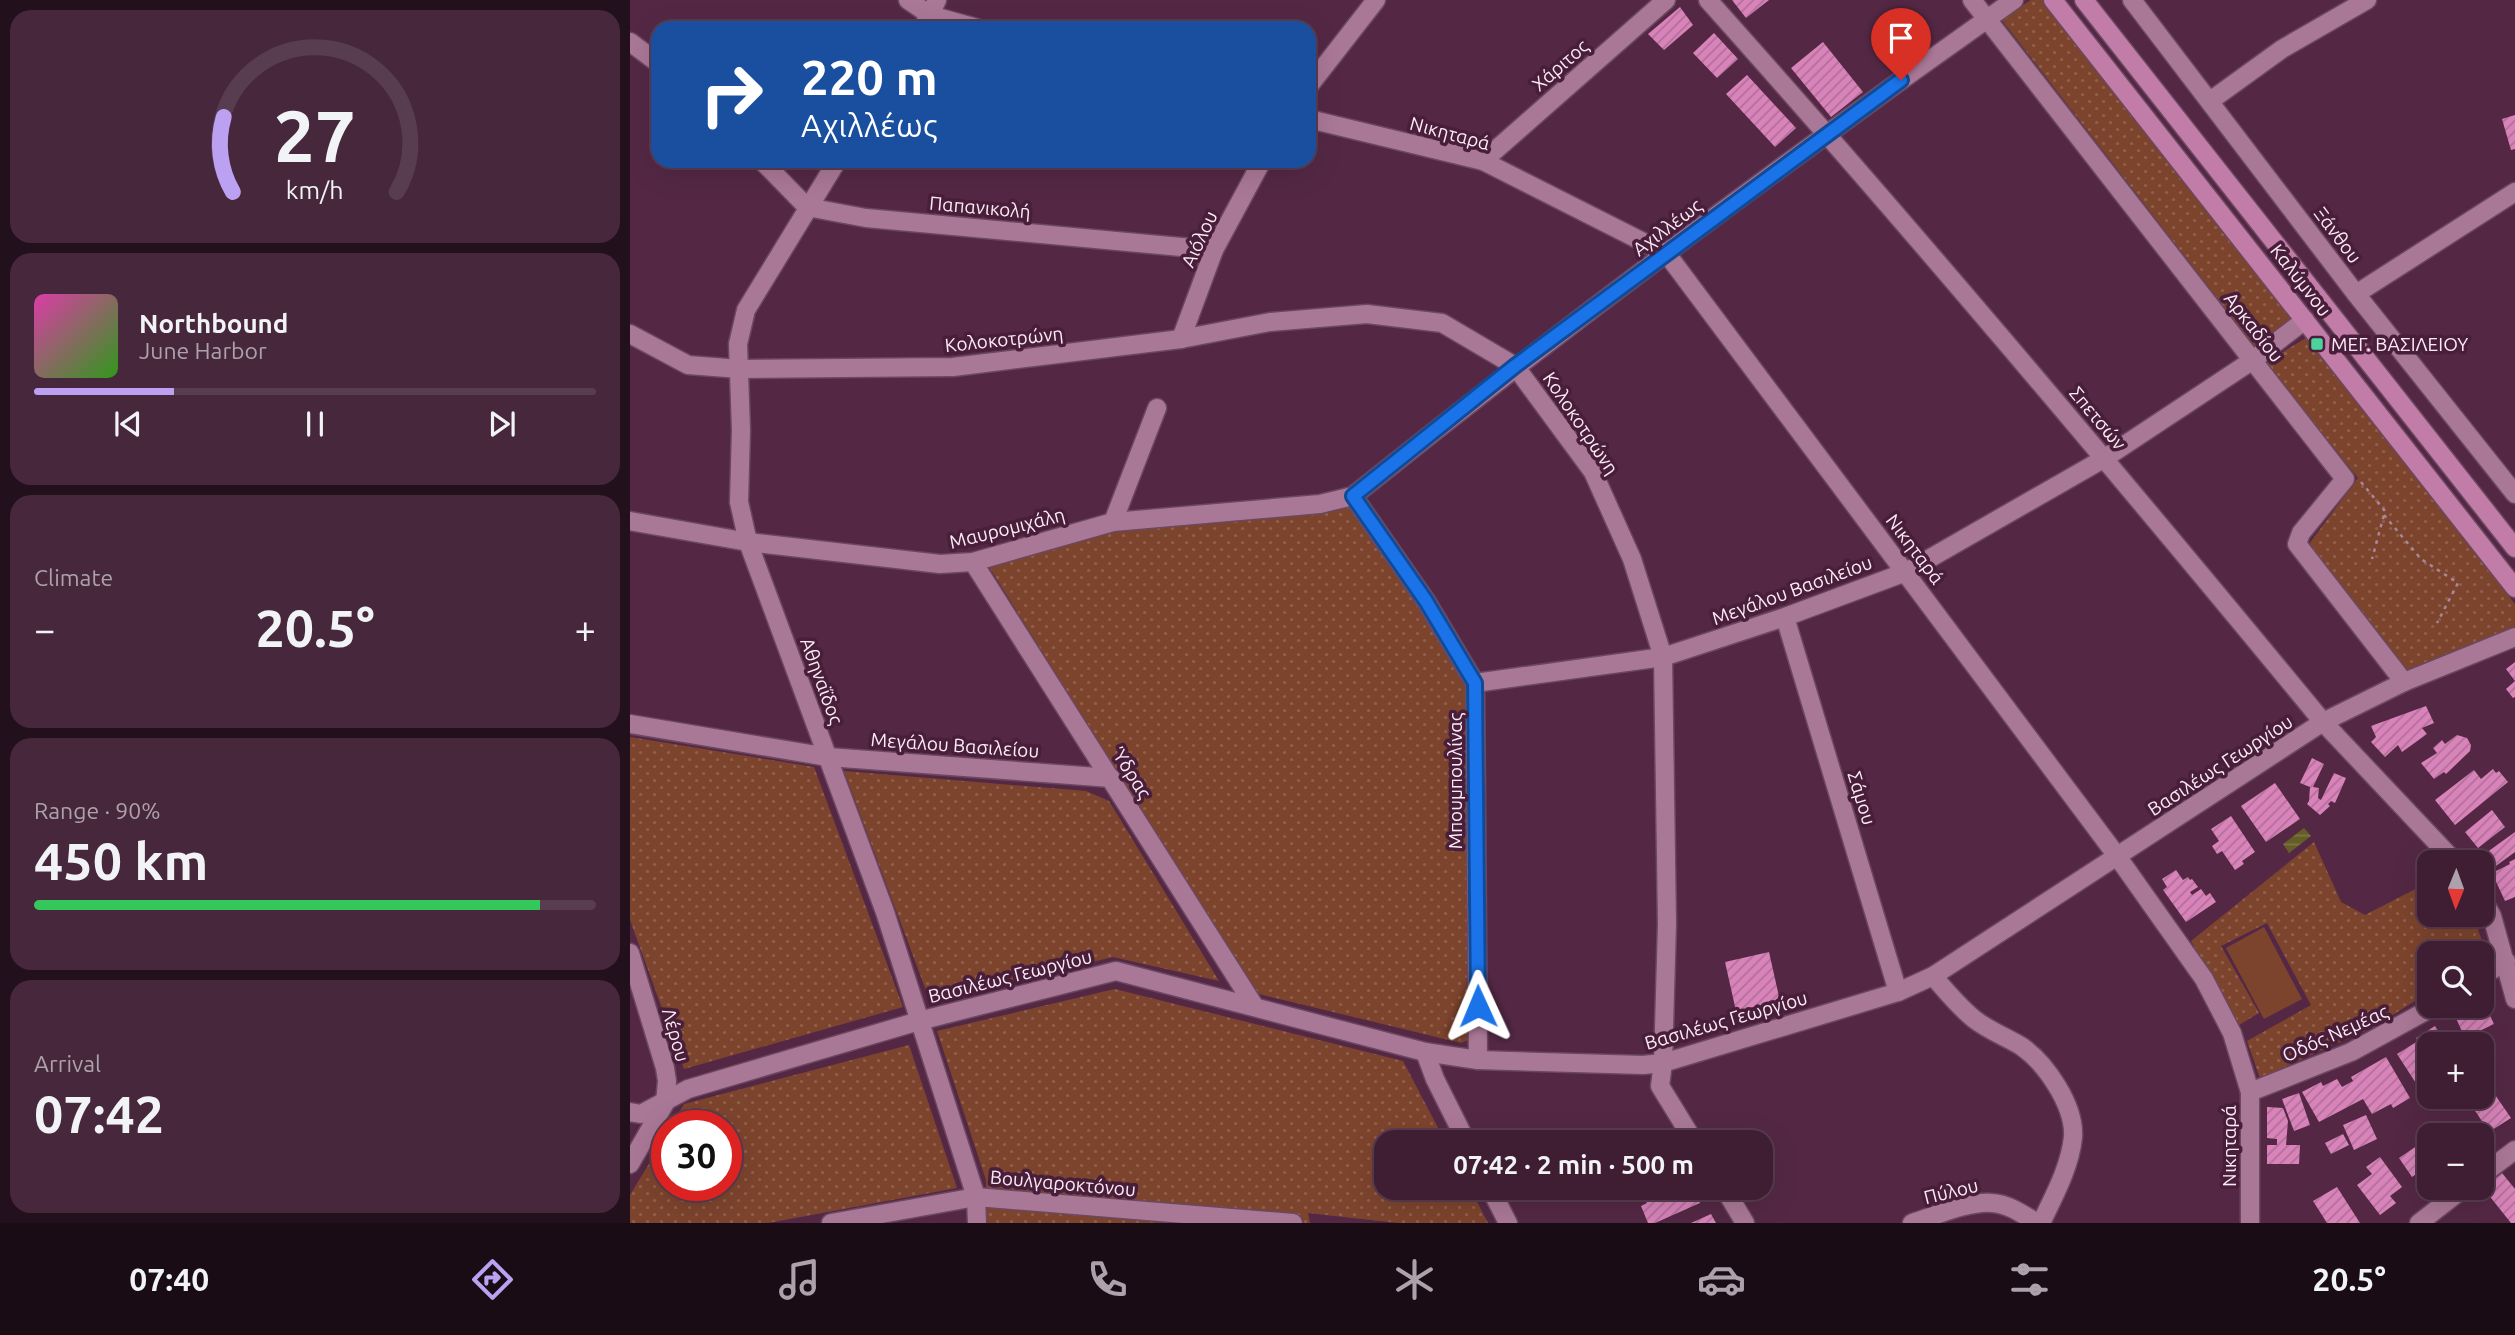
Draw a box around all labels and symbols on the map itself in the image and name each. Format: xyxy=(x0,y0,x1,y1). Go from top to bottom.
pin xyxy=(1871,8,1931,80)
street label: Χάριτος xyxy=(1528,34,1593,95)
street label: Νικηταρά xyxy=(1408,112,1492,154)
street label: Παπανικολή xyxy=(928,192,1032,222)
street label: Αχιλλέως xyxy=(1628,194,1706,260)
street label: Ξάνθου xyxy=(2310,203,2366,267)
street label: Αιόλου xyxy=(1176,207,1222,271)
street label: Καλύμνου xyxy=(2266,240,2336,320)
street label: Αρκαδίου xyxy=(2220,288,2288,366)
street label: Κολοκοτρώνη xyxy=(944,322,1064,356)
place label: ΜΕΓ. ΒΑΣΙΛΕΙΟΥ xyxy=(2331,333,2468,355)
marker: ΜΕΓ. ΒΑΣΙΛΕΙΟΥ xyxy=(2309,336,2325,352)
street label: Κολοκοτρώνη xyxy=(1539,368,1623,478)
street label: Σπετσών xyxy=(2065,382,2131,454)
street label: Μαυρομιχάλη xyxy=(947,503,1067,553)
street label: Νικηταρά xyxy=(1882,510,1948,588)
street label: Μεγάλου Βασιλείου xyxy=(1709,551,1875,629)
street label: Αθηναΐδος xyxy=(796,635,848,728)
street label: Βασιλέως Γεωργίου xyxy=(2144,710,2296,820)
street label: Μπουμπουλίνας xyxy=(1444,712,1466,849)
street label: Μεγάλου Βασιλείου xyxy=(870,728,1040,762)
street label: Ύδρας xyxy=(1107,743,1156,803)
street label: Σάμου xyxy=(1843,769,1881,827)
north arrow xyxy=(2417,850,2494,928)
street label: Βασιλέως Γεωργίου xyxy=(926,945,1094,1007)
position arrow xyxy=(1441,969,1515,1043)
street label: Βασιλέως Γεωργίου xyxy=(1642,986,1810,1054)
street label: Οδóς Νεμέας xyxy=(2279,1000,2392,1066)
street label: Λέρου xyxy=(658,1006,694,1064)
street label: Νικηταρά xyxy=(2218,1105,2240,1187)
speed limit sign: 30 xyxy=(651,1110,742,1201)
street label: Βουλγαροκτόνου xyxy=(989,1166,1137,1200)
street label: Πύλου xyxy=(1922,1174,1980,1208)

